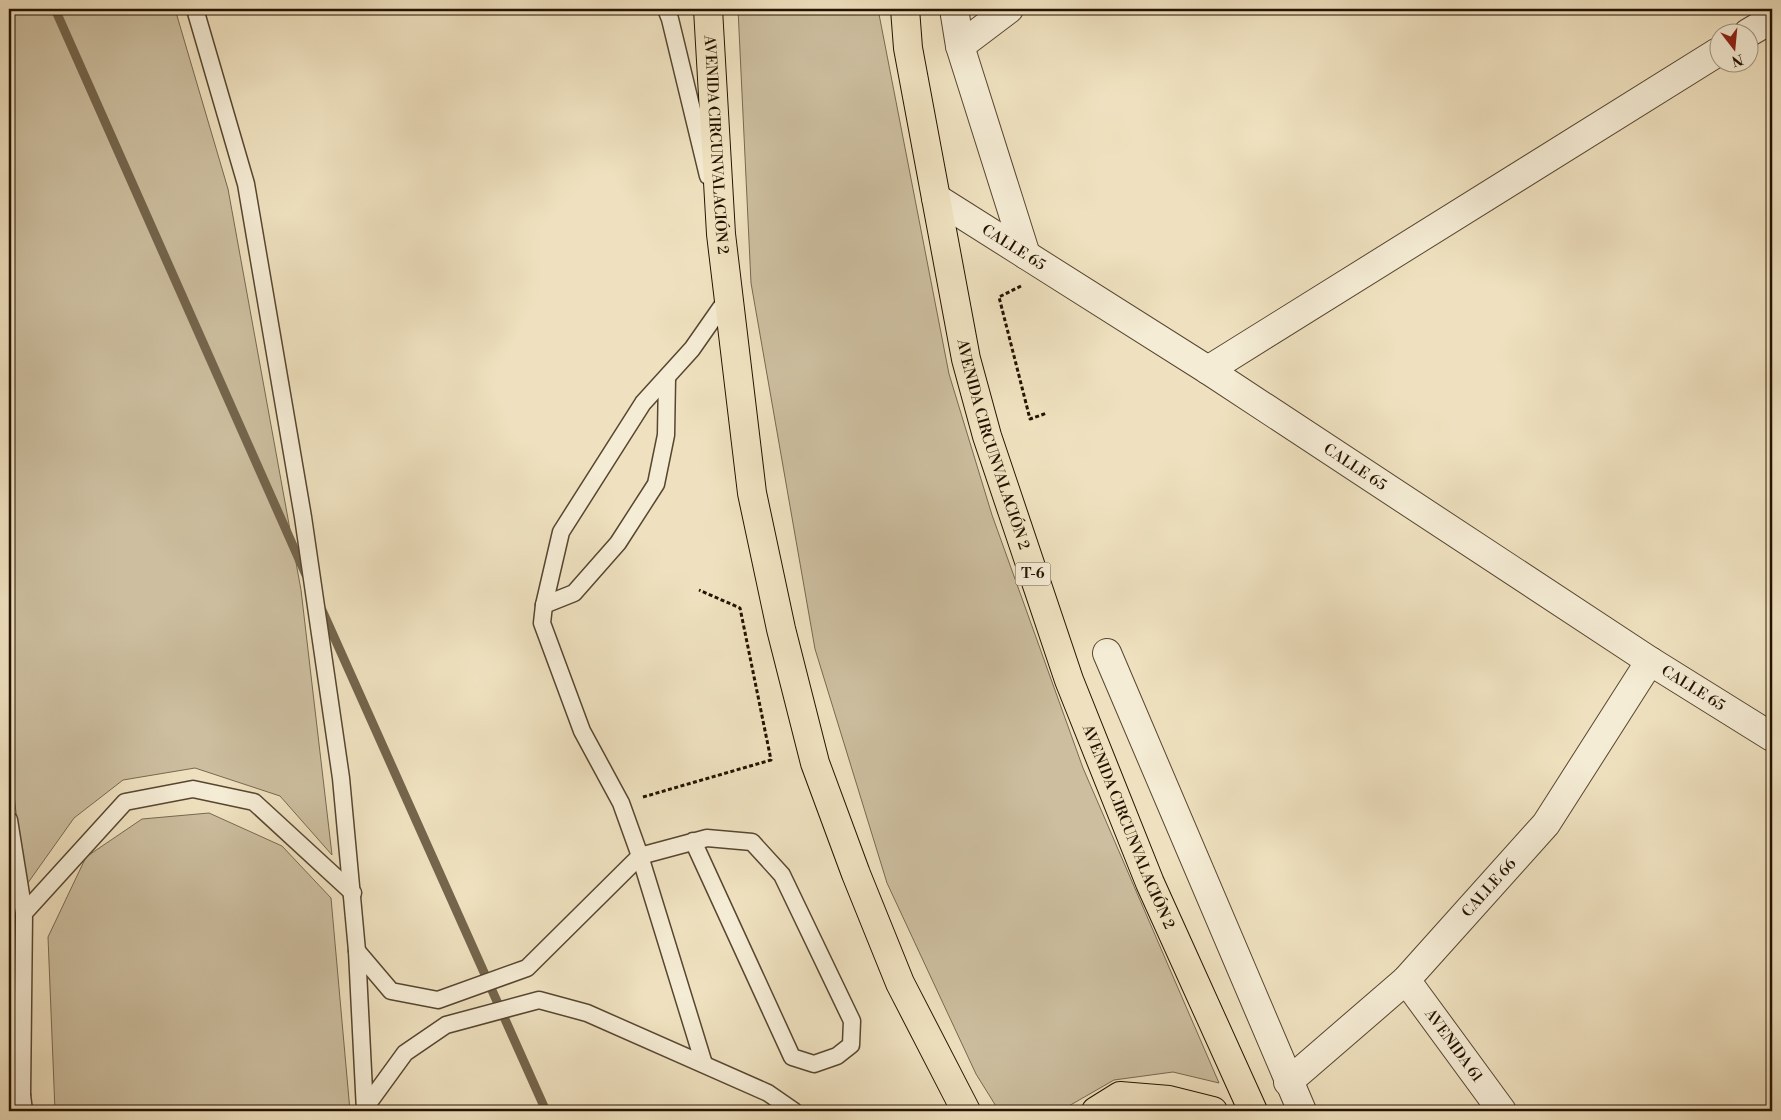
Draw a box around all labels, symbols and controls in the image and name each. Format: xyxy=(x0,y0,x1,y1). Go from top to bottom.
north arrow xyxy=(1708,22,1758,72)
street label: AVENIDA CIRCUNVALACIÓN 2 xyxy=(700,34,733,255)
text: N xyxy=(1730,49,1745,70)
street label: CALLE 65 xyxy=(978,220,1049,274)
street label: AVENIDA CIRCUNVALACIÓN 2 xyxy=(953,337,1034,552)
street label: CALLE 65 xyxy=(1320,439,1390,495)
road number: T-6 xyxy=(1016,562,1050,586)
street label: CALLE 65 xyxy=(1658,661,1729,715)
street label: AVENIDA CIRCUNVALACIÓN 2 xyxy=(1078,721,1179,932)
street label: CALLE 66 xyxy=(1458,854,1520,921)
street label: AVENIDA 61 xyxy=(1420,1004,1487,1086)

